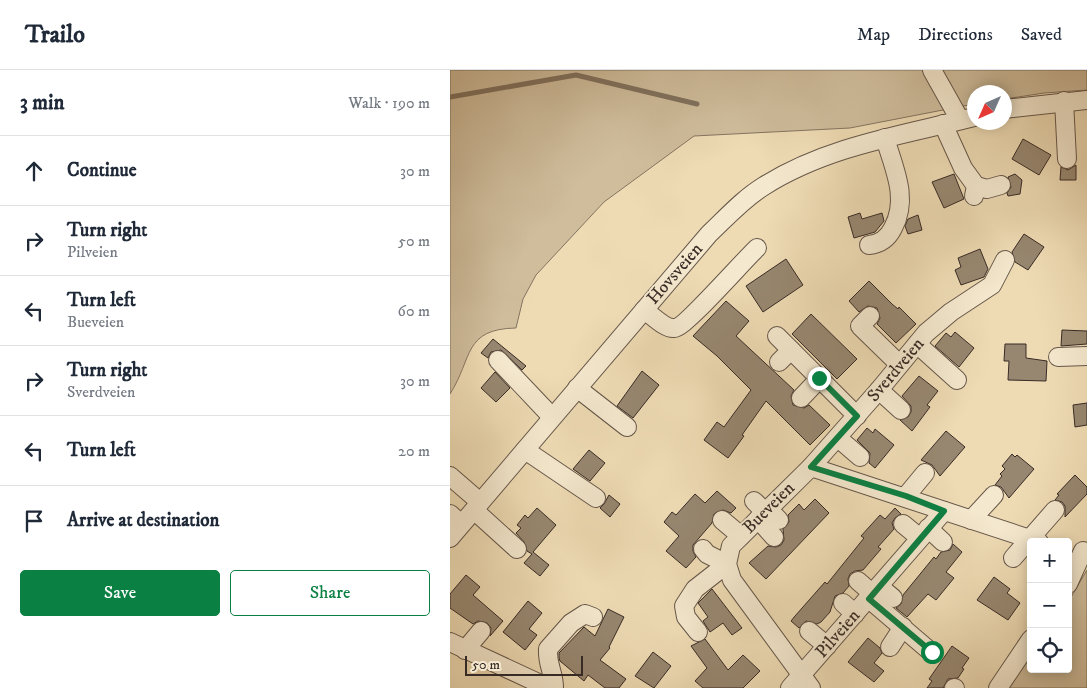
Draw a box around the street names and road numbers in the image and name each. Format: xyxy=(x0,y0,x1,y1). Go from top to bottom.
street label: Hovsveien xyxy=(642,238,708,309)
street label: Sverdveien xyxy=(863,333,930,407)
street label: Bueveien xyxy=(738,477,800,539)
street label: Pilveien xyxy=(811,605,865,663)

